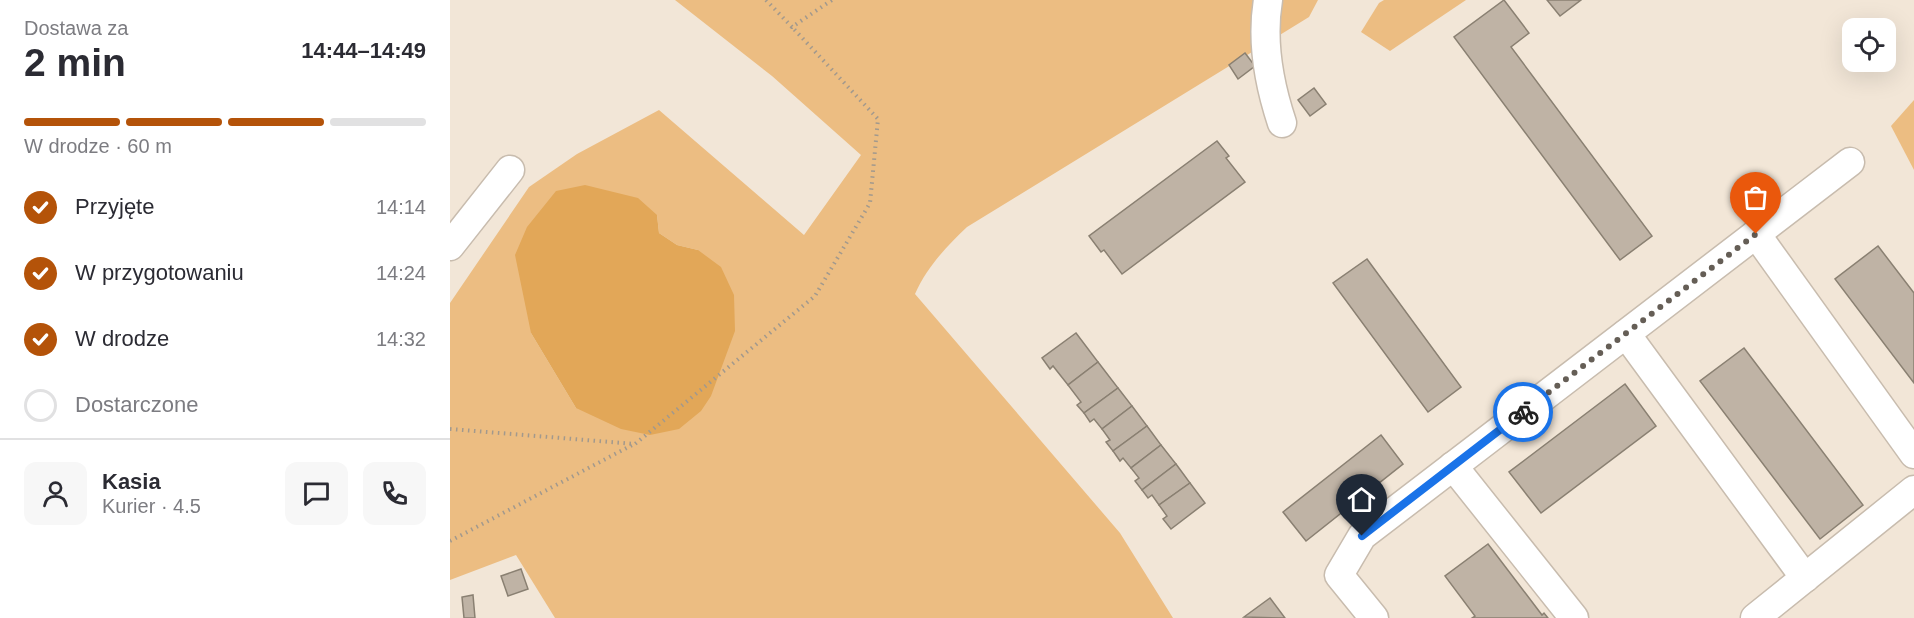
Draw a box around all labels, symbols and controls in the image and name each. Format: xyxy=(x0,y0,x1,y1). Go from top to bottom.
text: Dostawa za xyxy=(24,17,129,39)
map controls xyxy=(1842,18,1896,72)
button: locate xyxy=(1842,18,1896,72)
text: 14:44–14:49 xyxy=(301,38,426,63)
text: 2 min xyxy=(24,41,126,84)
text: W drodze · 60 m xyxy=(24,135,172,157)
pin xyxy=(1730,172,1781,234)
icon: bag xyxy=(1739,181,1772,214)
icon: check xyxy=(24,191,57,224)
text: Przyjęte xyxy=(75,194,154,219)
text: 14:14 xyxy=(376,196,426,218)
icon: check xyxy=(24,257,57,290)
text: W przygotowaniu xyxy=(75,260,244,285)
text: 14:24 xyxy=(376,262,426,284)
icon: check xyxy=(24,323,57,356)
text: W drodze xyxy=(75,326,169,351)
text: 14:32 xyxy=(376,328,426,350)
courier xyxy=(1493,382,1553,442)
text: Dostarczone xyxy=(75,392,199,417)
icon: bike xyxy=(1507,396,1540,429)
button: person xyxy=(24,462,87,525)
button: chat xyxy=(285,462,348,525)
button: phone xyxy=(363,462,426,525)
text: Kasia xyxy=(102,469,161,494)
pin xyxy=(1336,474,1387,536)
icon: home xyxy=(1345,483,1378,516)
text: Kurier · 4.5 xyxy=(102,495,201,517)

